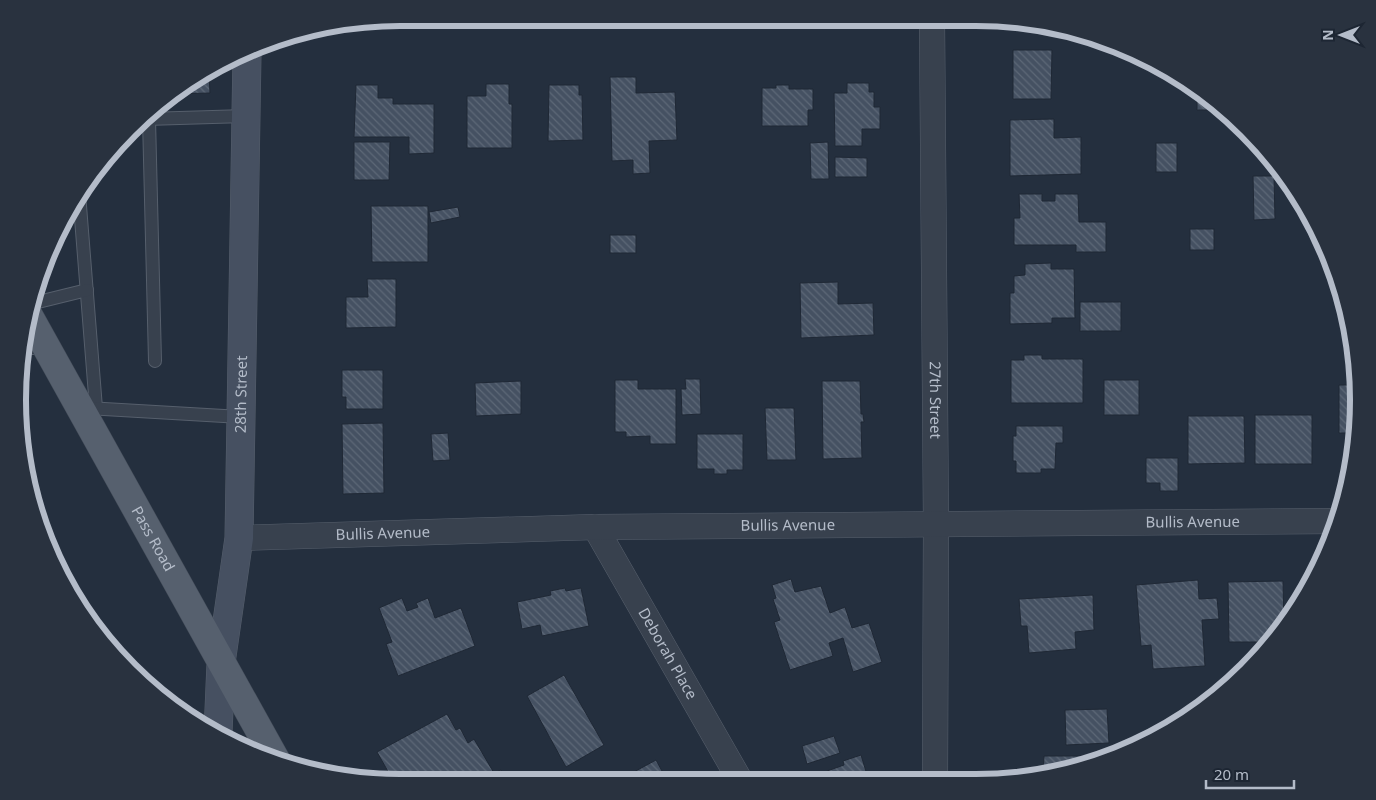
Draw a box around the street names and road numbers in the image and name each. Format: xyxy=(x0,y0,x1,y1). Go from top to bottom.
street label: 28th Street xyxy=(230,355,251,433)
street label: 27th Street xyxy=(926,361,946,440)
street label: Pass Road xyxy=(128,502,180,575)
street label: Bullis Avenue xyxy=(1145,511,1240,532)
street label: Bullis Avenue xyxy=(740,514,835,535)
street label: Bullis Avenue xyxy=(335,521,430,544)
street label: Deborah Place xyxy=(634,604,703,703)

